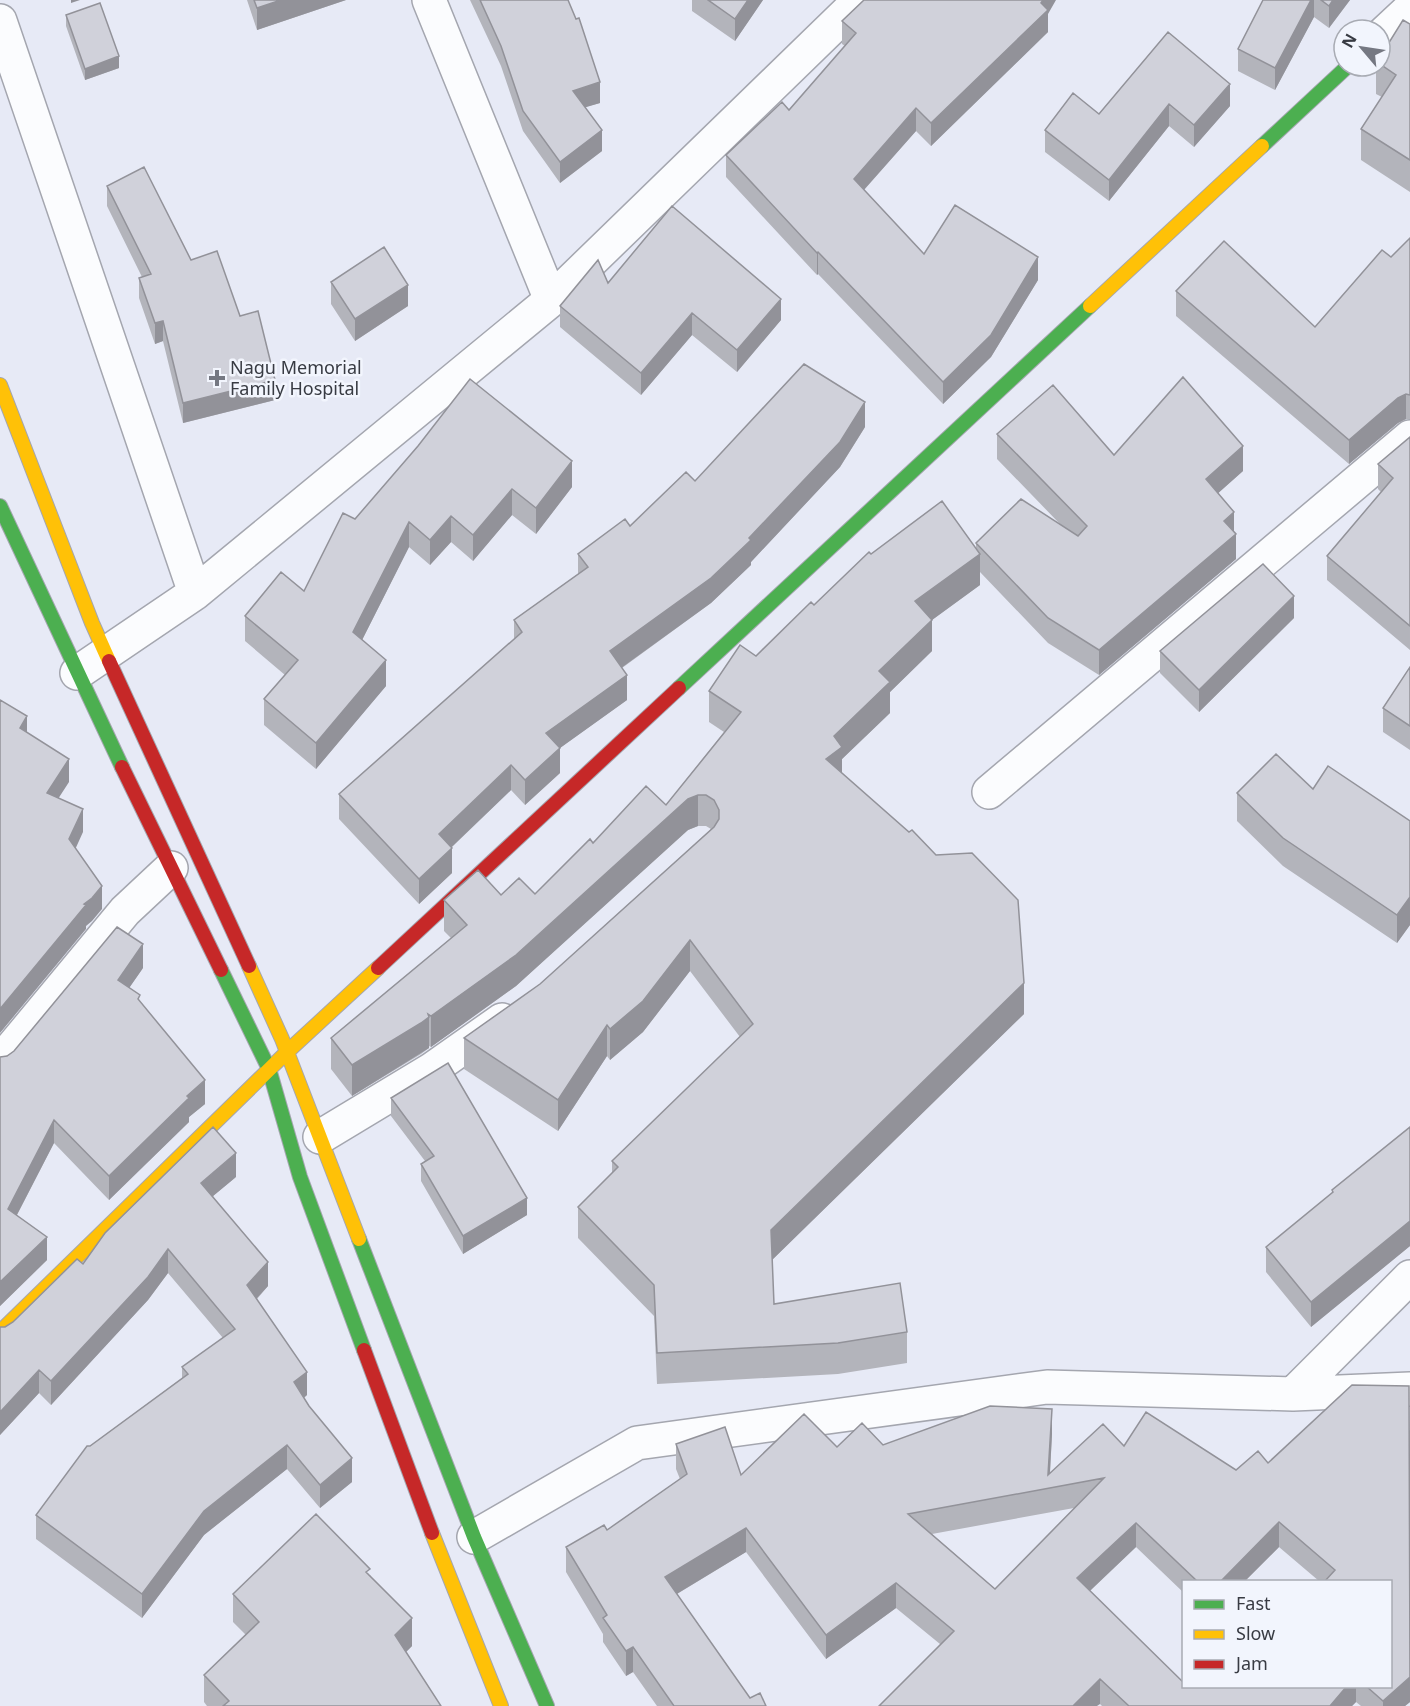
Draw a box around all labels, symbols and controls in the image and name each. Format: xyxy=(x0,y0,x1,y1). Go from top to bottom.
north arrow xyxy=(1332,18,1392,78)
text: N xyxy=(1336,30,1362,52)
place label: Nagu Memorial Family Hospital xyxy=(230,355,362,400)
marker: Nagu Memorial Family Hospital xyxy=(208,369,226,387)
legend xyxy=(1182,1580,1392,1688)
text: Fast xyxy=(1236,1591,1271,1615)
text: Slow xyxy=(1236,1621,1275,1645)
text: Jam xyxy=(1234,1651,1268,1675)

